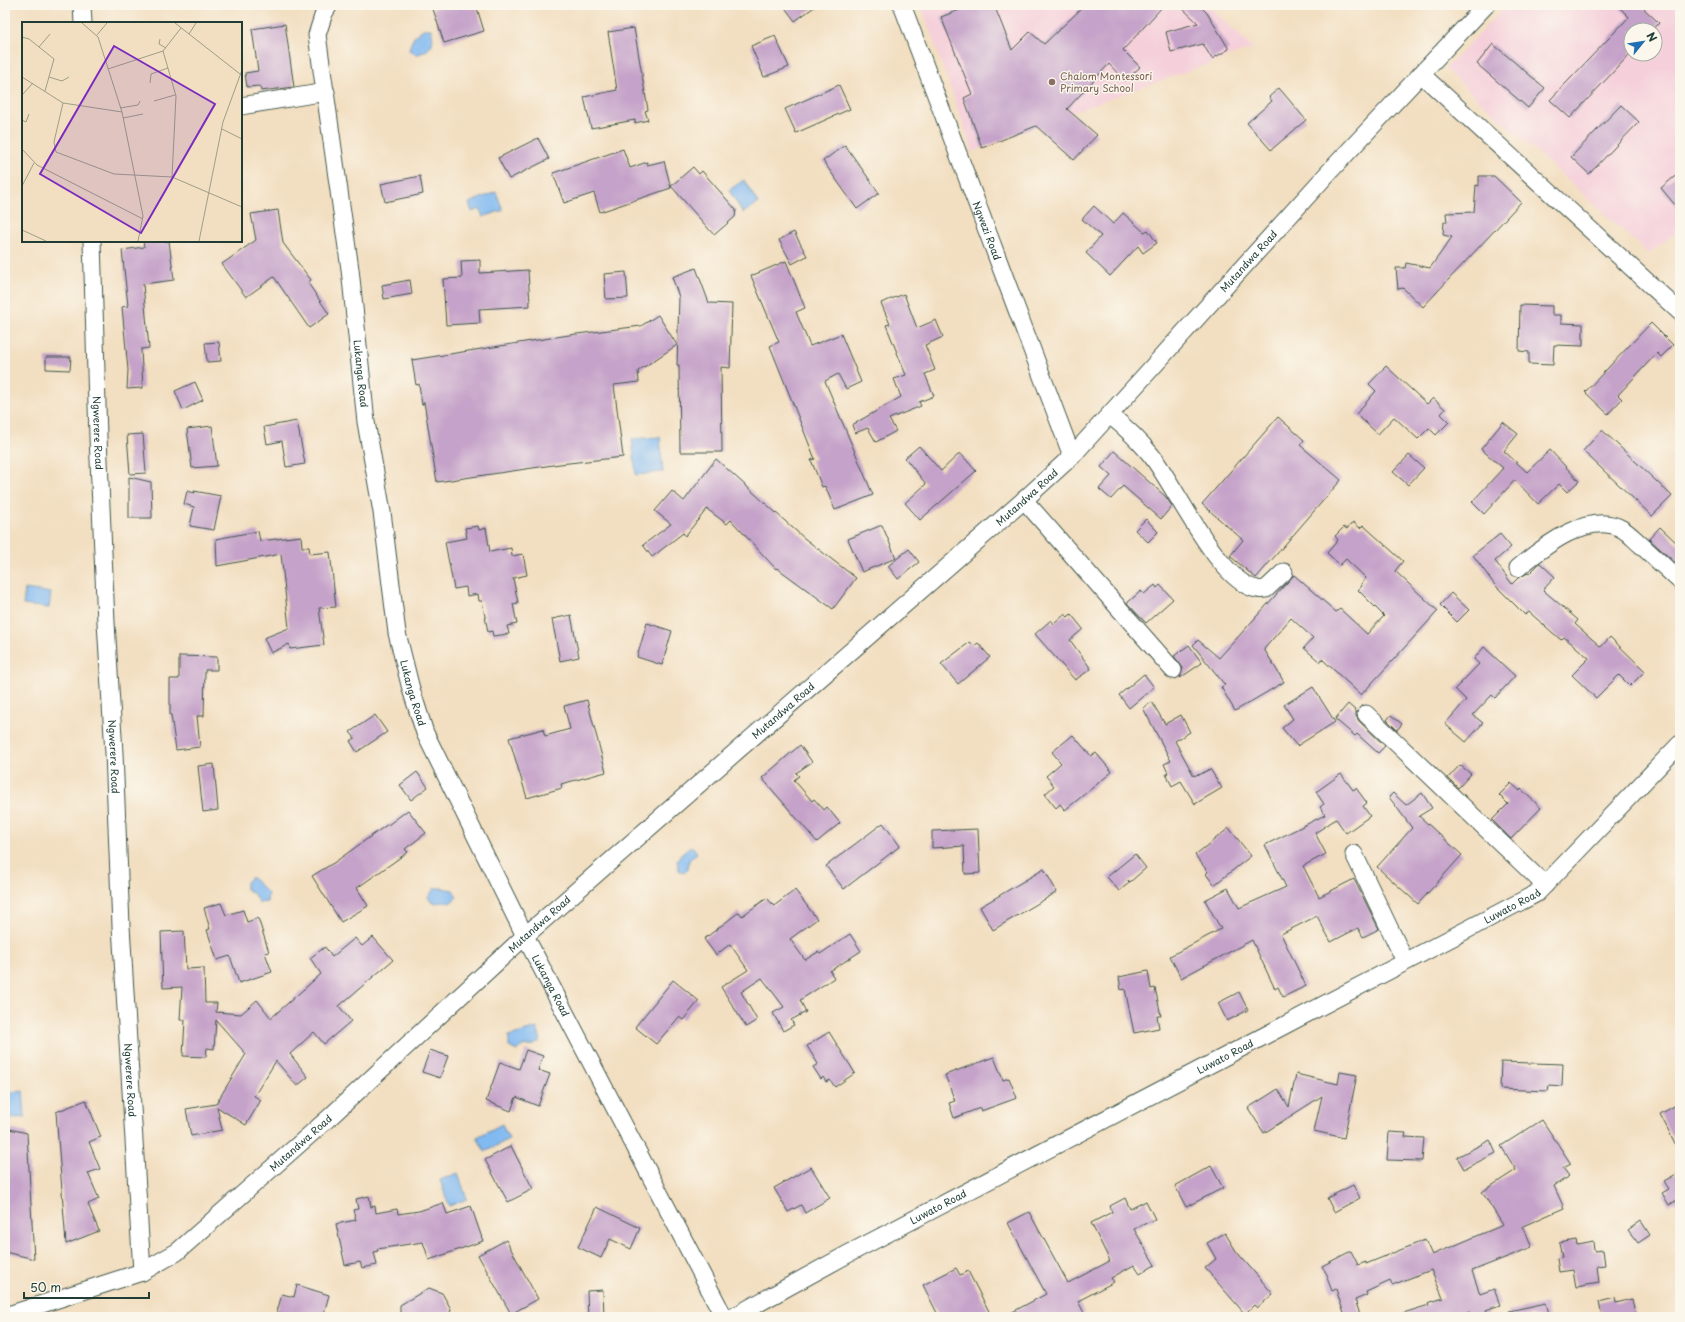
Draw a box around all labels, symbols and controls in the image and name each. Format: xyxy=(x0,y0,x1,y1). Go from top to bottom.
inset map xyxy=(22,22,242,242)
north arrow xyxy=(1623,22,1663,62)
text: N xyxy=(1643,29,1662,45)
place label: Chalom Montessori Primary School xyxy=(1060,68,1152,95)
marker: Chalom Montessori Primary School xyxy=(1047,77,1057,87)
street label: Ngwezi Road xyxy=(970,199,1005,262)
street label: Mutandwa Road xyxy=(1216,226,1280,295)
street label: Lukanga Road xyxy=(350,339,372,408)
street label: Ngwerere Road xyxy=(90,396,107,470)
street label: Mutandwa Road xyxy=(992,465,1061,529)
street label: Lukanga Road xyxy=(397,658,430,728)
street label: Mutandwa Road xyxy=(748,678,818,742)
street label: Ngwerere Road xyxy=(105,719,124,794)
street label: Luwato Road xyxy=(1481,885,1544,927)
street label: Mutandwa Road xyxy=(504,892,574,955)
street label: Lukanga Road xyxy=(529,952,574,1019)
street label: Luwato Road xyxy=(1194,1035,1256,1077)
street label: Ngwerere Road xyxy=(121,1043,141,1118)
street label: Mutandwa Road xyxy=(266,1111,335,1174)
street label: Luwato Road xyxy=(907,1185,969,1227)
scale bar xyxy=(24,1274,149,1300)
text: 50 m xyxy=(30,1278,61,1296)

